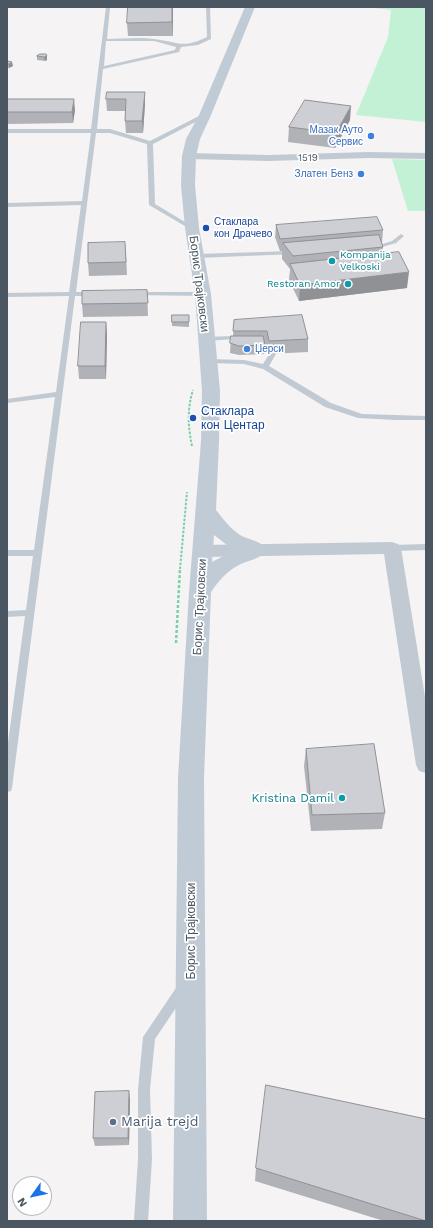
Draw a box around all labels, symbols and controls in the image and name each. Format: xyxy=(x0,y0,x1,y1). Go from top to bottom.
place label: Мазак Ауто Сервис xyxy=(310,124,363,148)
marker: Мазак Ауто Сервис xyxy=(366,131,376,141)
street label: 1519 xyxy=(298,152,318,164)
place label: Златен Бенз xyxy=(295,168,353,180)
marker: Златен Бенз xyxy=(356,169,366,179)
place label: Стаклара кон Драчево xyxy=(214,216,272,240)
marker: Стаклара кон Драчево xyxy=(201,223,211,233)
street label: Борис Трајковски xyxy=(186,235,212,333)
place label: Kompanija Velkoski xyxy=(340,249,391,272)
marker: Kompanija Velkoski xyxy=(327,256,337,266)
place label: Restoran Amor xyxy=(267,278,340,290)
marker: Restoran Amor xyxy=(343,279,353,289)
place label: Џерси xyxy=(255,343,284,355)
marker: Џерси xyxy=(242,344,252,354)
place label: Стаклара кон Центар xyxy=(201,404,265,432)
marker: Стаклара кон Центар xyxy=(188,413,198,423)
street label: Борис Трајковски xyxy=(190,558,210,656)
place label: Kristina Damil xyxy=(251,791,334,805)
marker: Kristina Damil xyxy=(337,793,347,803)
street label: Борис Трајковски xyxy=(184,883,198,979)
place label: Marija trejd xyxy=(121,1114,199,1130)
marker: Marija trejd xyxy=(108,1117,118,1127)
north arrow xyxy=(12,1176,52,1216)
text: N xyxy=(15,1195,30,1209)

